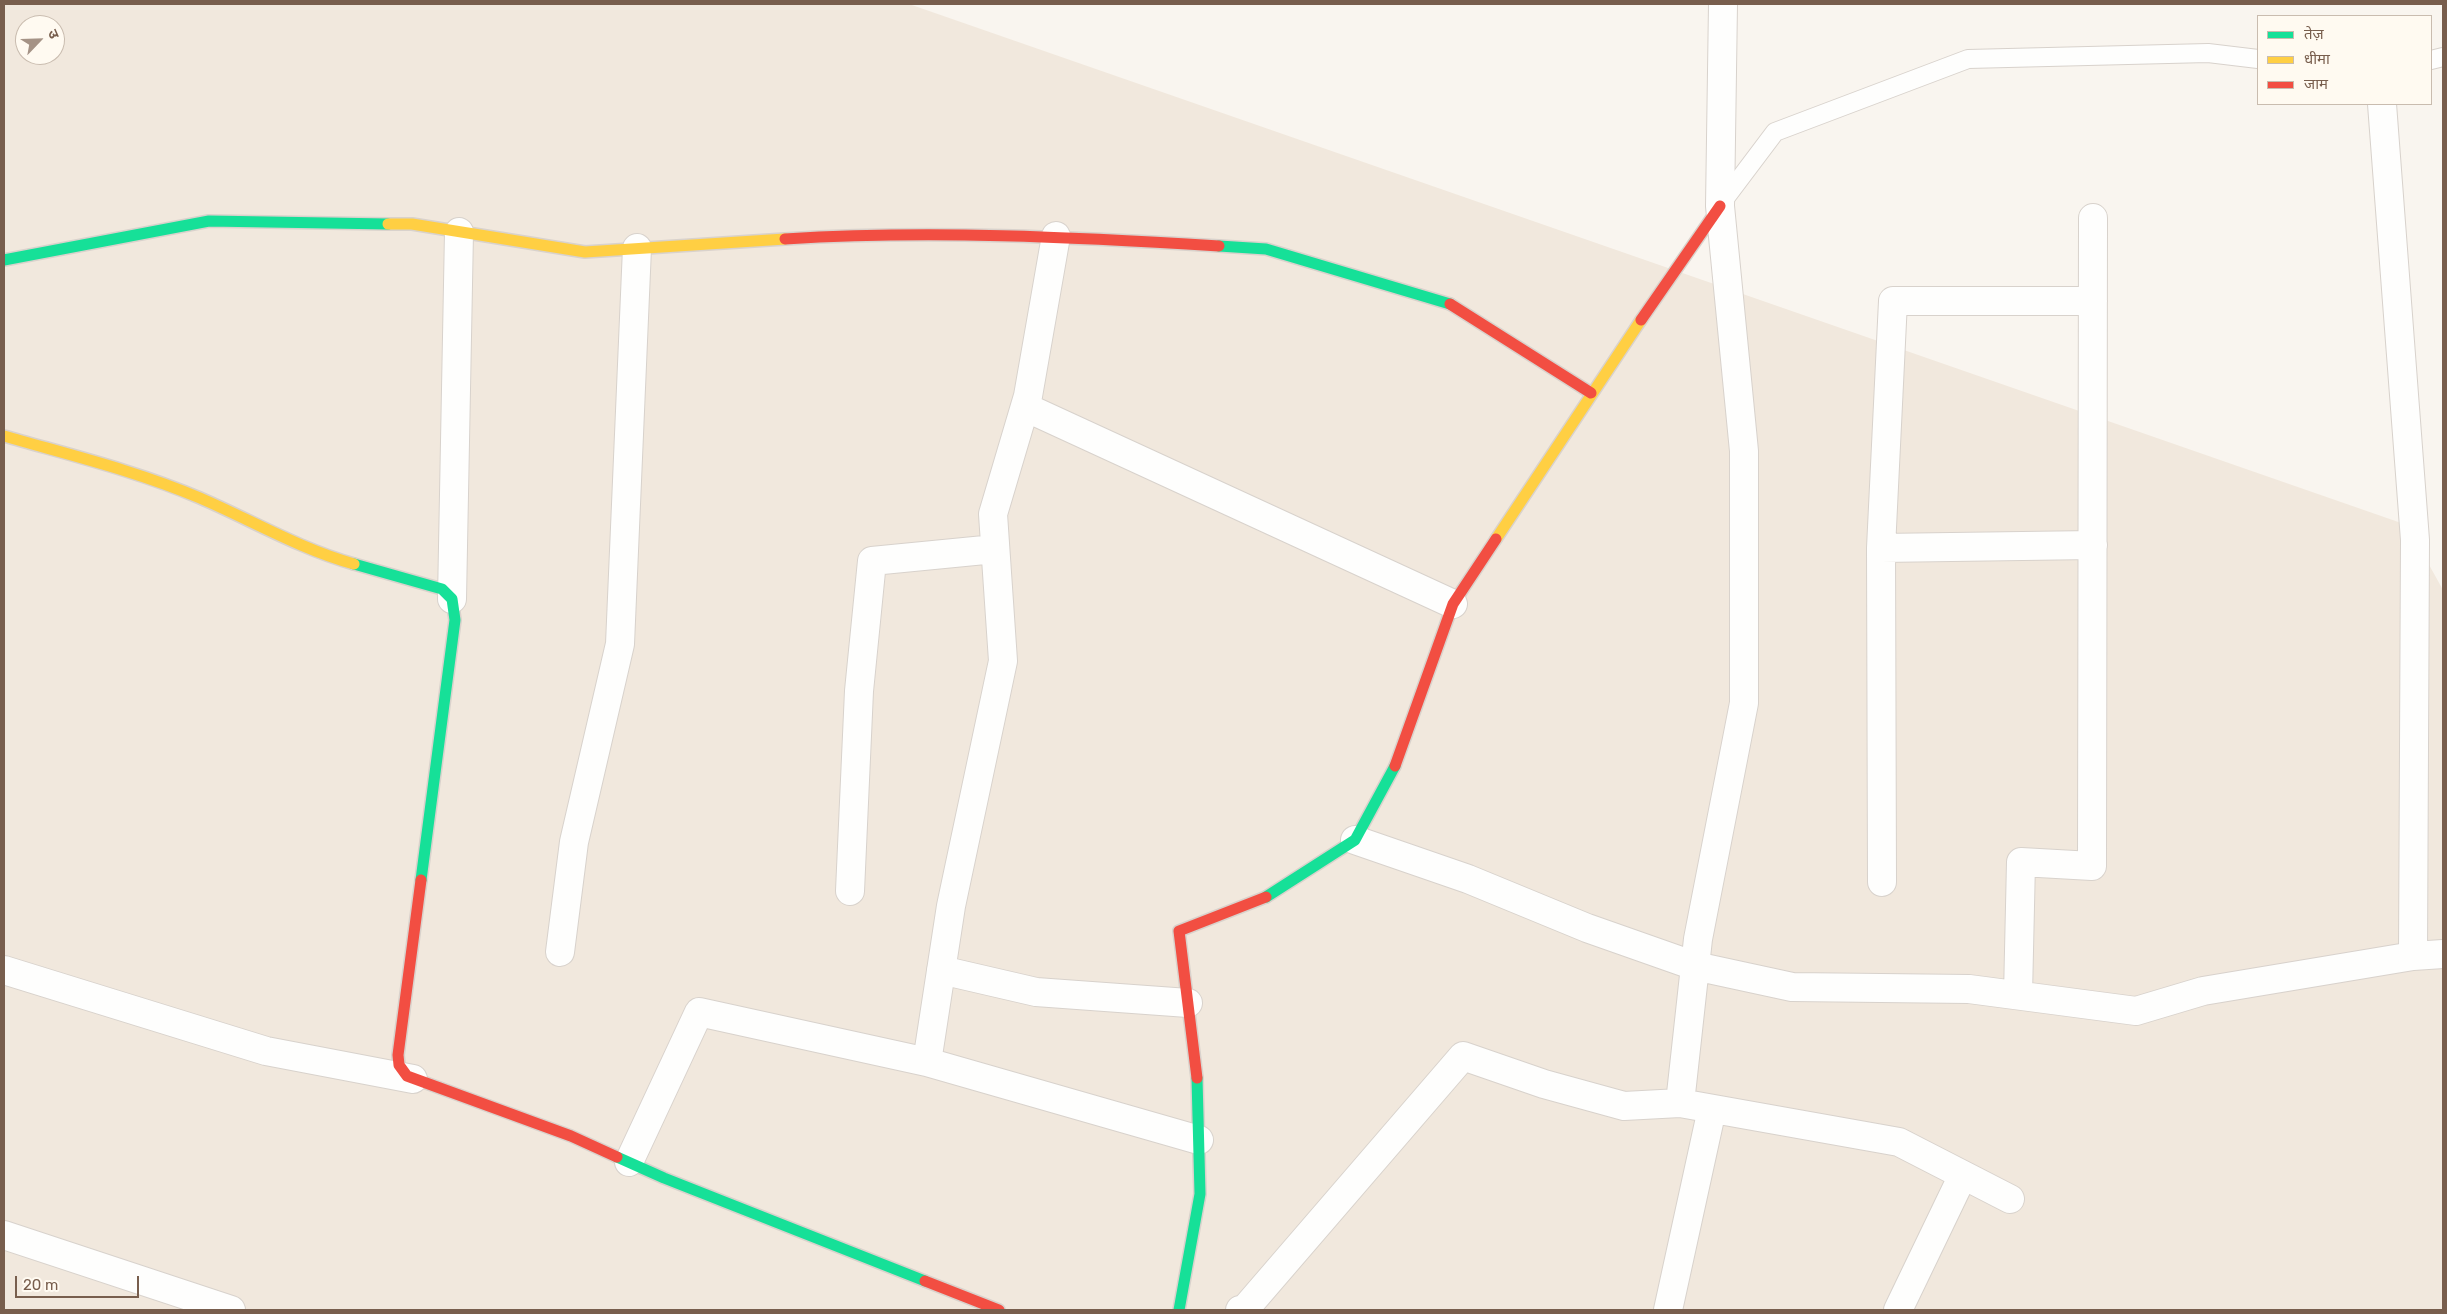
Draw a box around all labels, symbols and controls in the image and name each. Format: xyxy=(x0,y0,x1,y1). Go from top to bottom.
north arrow xyxy=(15,15,65,65)
legend xyxy=(2257,15,2432,105)
text: तेज़ xyxy=(2304,25,2324,43)
text: उ xyxy=(44,27,63,41)
text: धीमा xyxy=(2304,50,2330,68)
text: जाम xyxy=(2304,75,2328,93)
scale bar xyxy=(18,1266,141,1298)
text: 20 m xyxy=(23,1276,58,1294)

